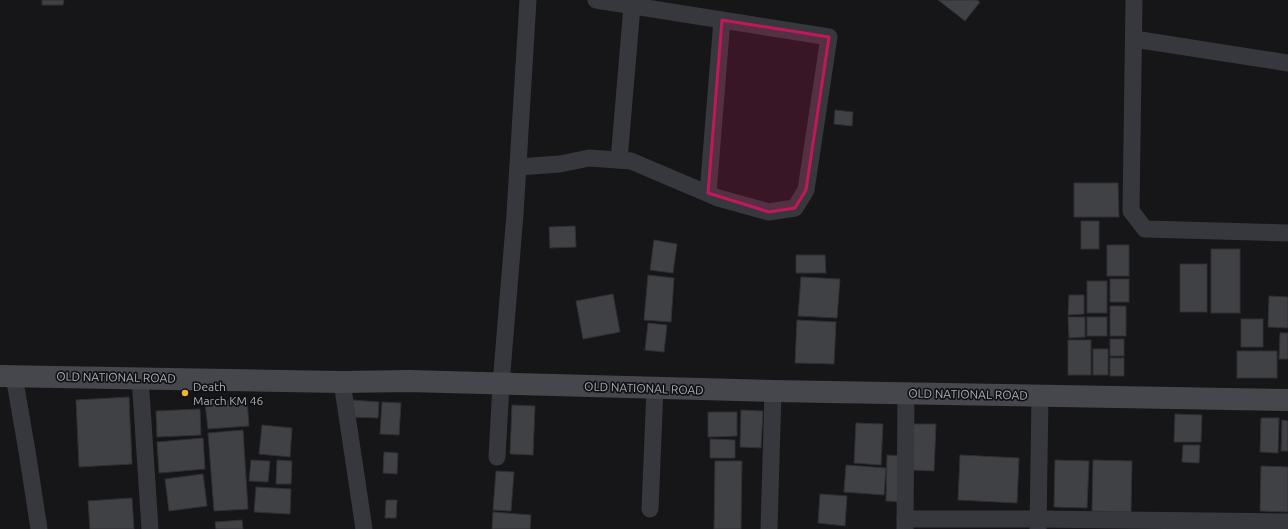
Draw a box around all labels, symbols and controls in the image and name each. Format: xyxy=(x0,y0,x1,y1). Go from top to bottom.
street label: OLD NATIONAL ROAD xyxy=(56,369,176,385)
street label: OLD NATIONAL ROAD xyxy=(584,379,704,397)
place label: Death March KM 46 xyxy=(193,380,264,407)
street label: OLD NATIONAL ROAD xyxy=(908,386,1028,402)
marker: Death March KM 46 xyxy=(180,388,190,398)

